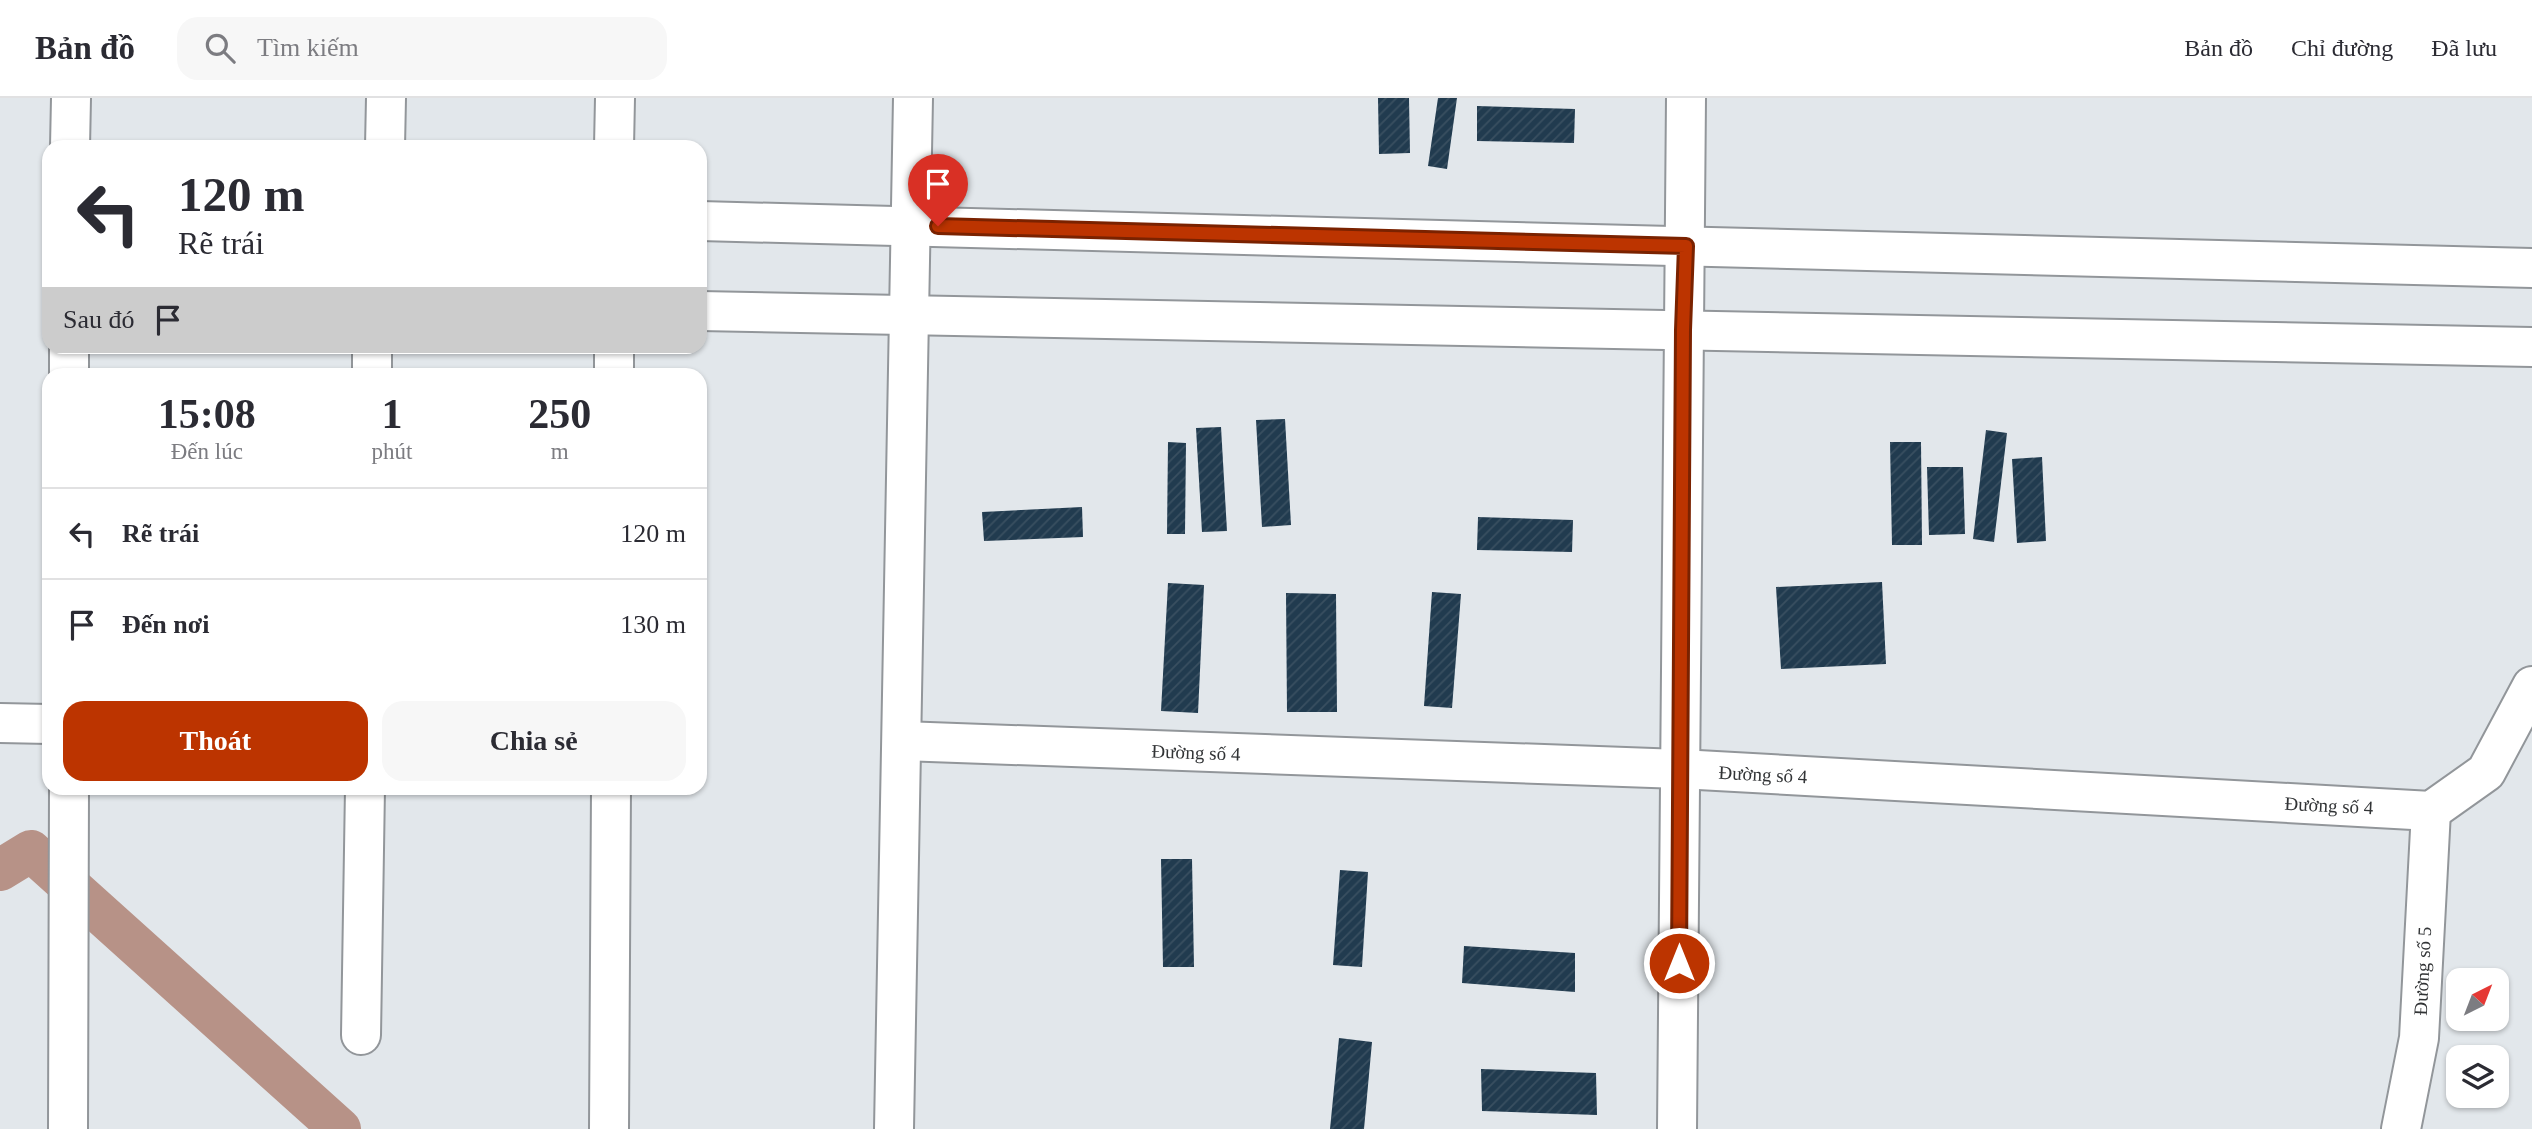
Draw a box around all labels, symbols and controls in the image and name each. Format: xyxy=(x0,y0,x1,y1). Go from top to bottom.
search box xyxy=(177,17,667,80)
icon: search xyxy=(201,29,239,67)
text: Bản đồ xyxy=(35,30,135,66)
text: Tìm kiếm xyxy=(257,33,359,62)
text: Bản đồ xyxy=(2184,35,2253,61)
text: Chỉ đường xyxy=(2291,35,2393,61)
text: Đã lưu xyxy=(2431,35,2497,61)
pin xyxy=(908,154,968,226)
icon: arrive xyxy=(919,165,957,203)
text: 120 m xyxy=(178,167,305,222)
icon: left xyxy=(63,168,154,259)
text: Rẽ trái xyxy=(178,225,264,261)
icon: arrive xyxy=(149,301,187,339)
text: Sau đó xyxy=(63,305,135,334)
text: 15:08 xyxy=(158,391,256,437)
text: 1 xyxy=(381,391,402,437)
text: 250 xyxy=(528,391,591,437)
text: Đến lúc xyxy=(171,439,243,464)
text: phút xyxy=(372,439,412,464)
text: m xyxy=(551,439,569,464)
icon: left xyxy=(63,515,101,553)
text: Rẽ trái xyxy=(122,519,199,548)
text: 120 m xyxy=(620,519,686,548)
icon: arrive xyxy=(63,606,101,644)
text: Đến nơi xyxy=(122,610,209,639)
text: 130 m xyxy=(620,610,686,639)
button: Thoát xyxy=(63,701,368,781)
button: Chia sẻ xyxy=(382,701,686,781)
street label: Đường số 4 xyxy=(1151,740,1241,765)
street label: Đường số 4 xyxy=(1718,762,1808,787)
street label: Đường số 4 xyxy=(2284,793,2374,818)
position arrow xyxy=(1642,926,1716,1000)
street label: Đường số 5 xyxy=(2410,926,2435,1016)
north arrow xyxy=(2446,968,2510,1031)
map controls xyxy=(2446,968,2509,1108)
button: layers xyxy=(2446,1045,2509,1108)

